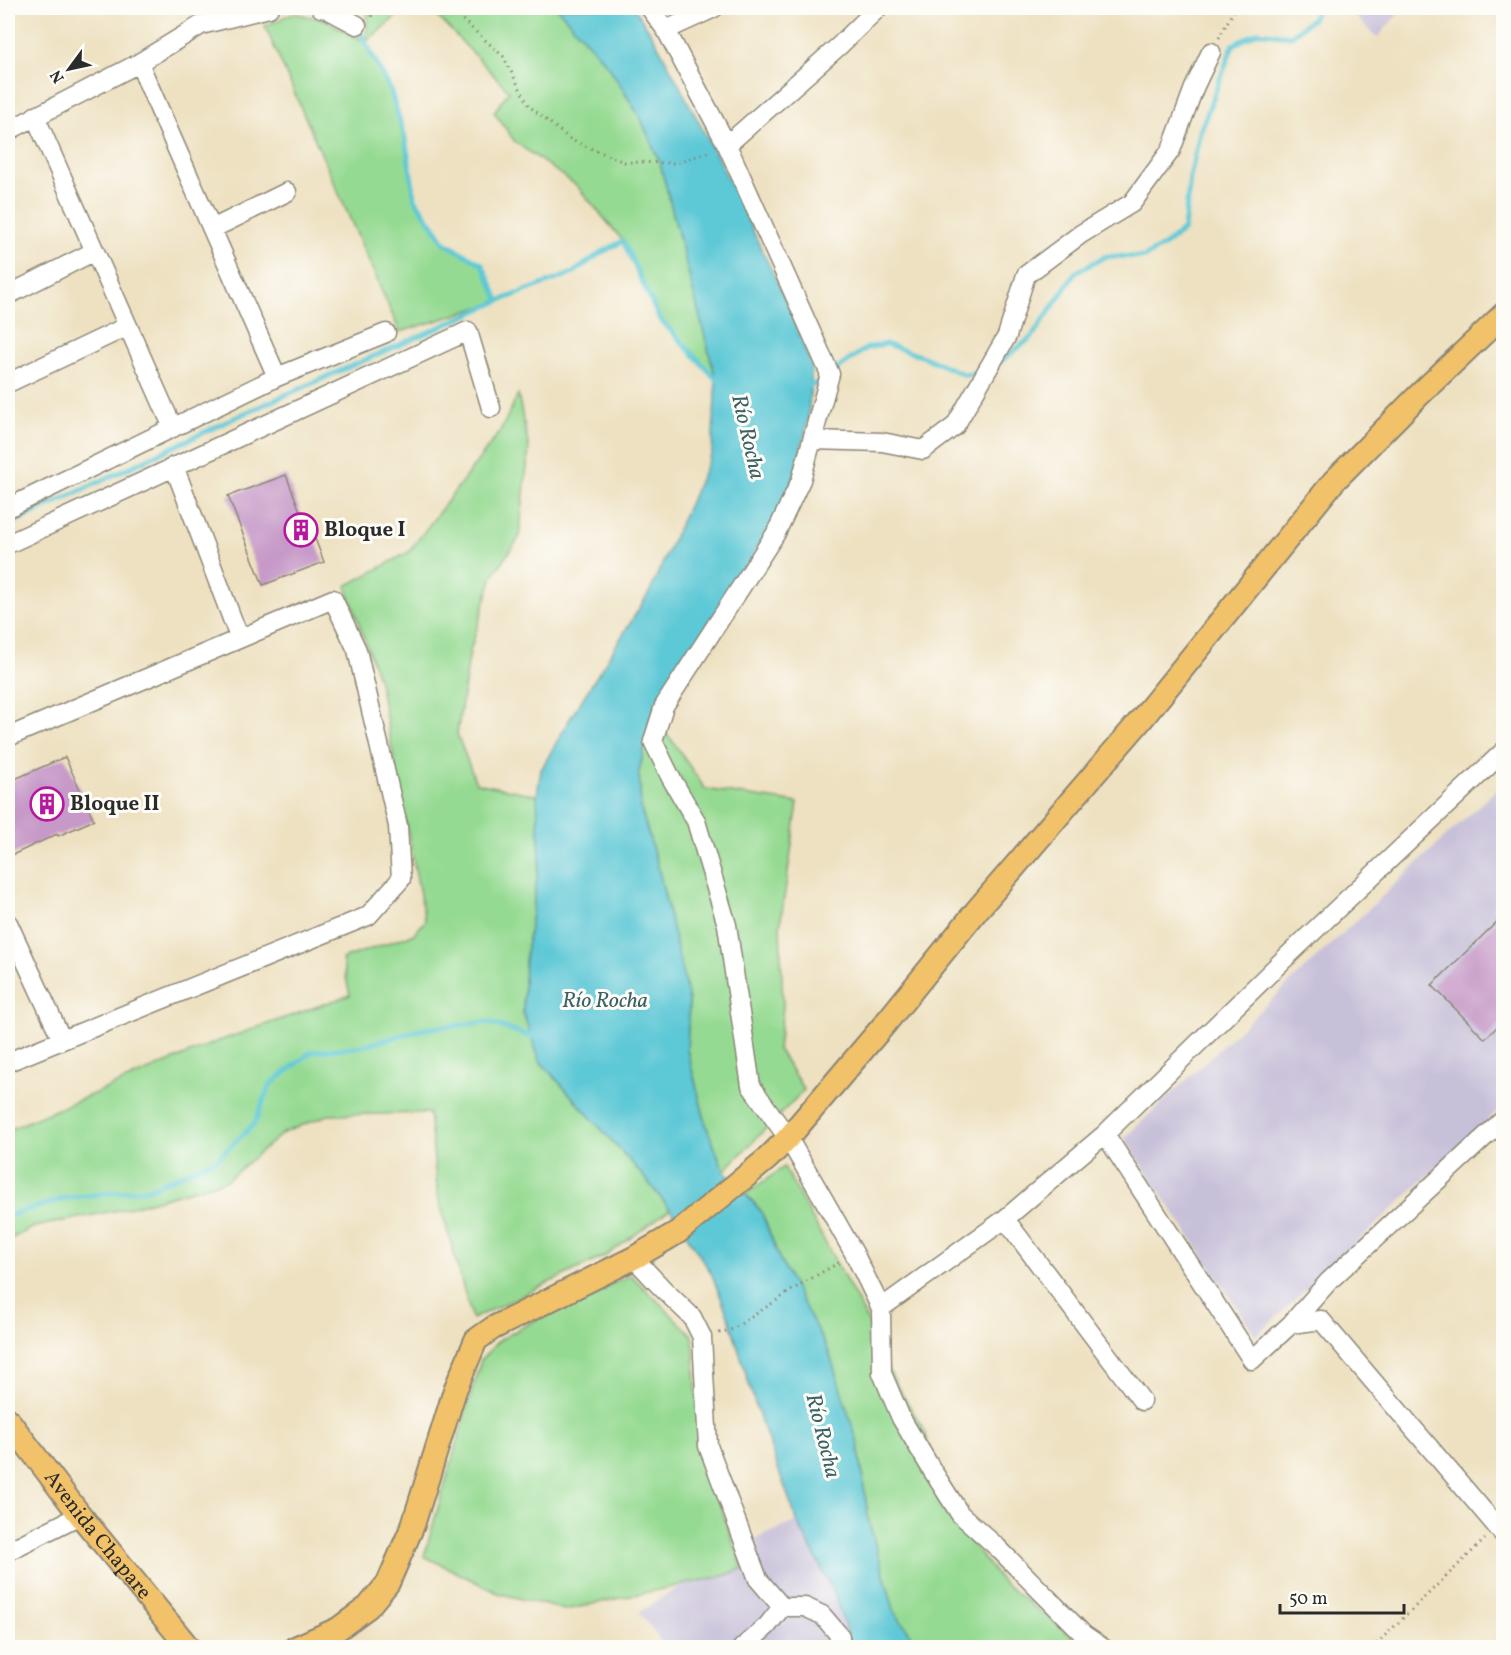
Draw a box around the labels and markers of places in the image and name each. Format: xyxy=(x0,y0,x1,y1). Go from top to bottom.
building icon: Bloque I xyxy=(283,512,319,548)
place label: Bloque I xyxy=(324,516,406,545)
building icon: Bloque II xyxy=(29,786,65,822)
place label: Bloque II xyxy=(70,790,160,819)

